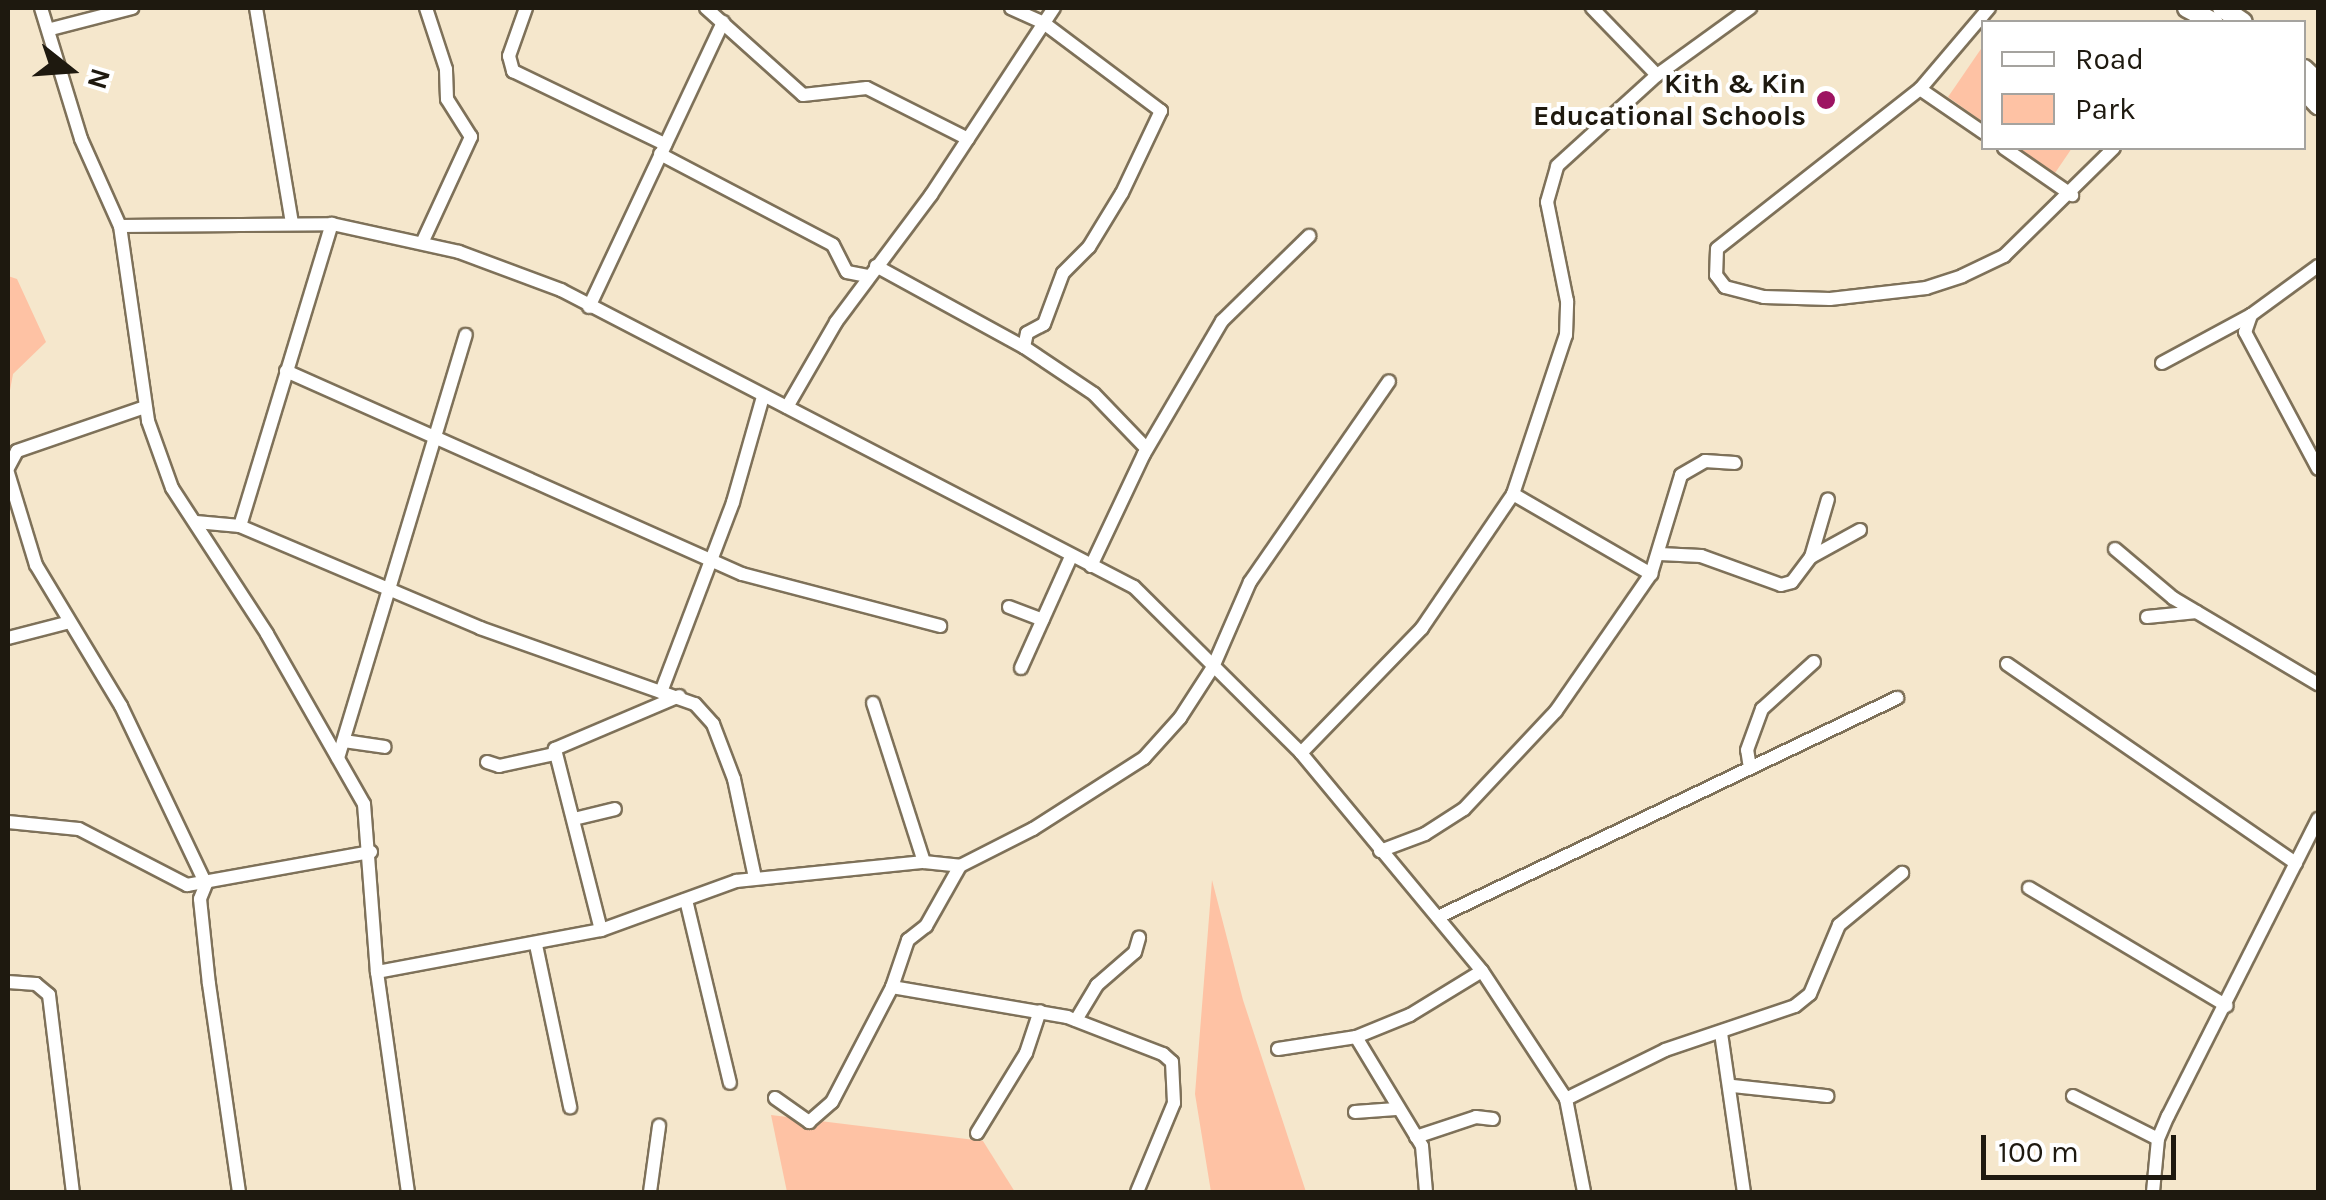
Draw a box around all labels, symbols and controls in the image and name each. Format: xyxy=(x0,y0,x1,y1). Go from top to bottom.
north arrow xyxy=(20,20,120,120)
legend xyxy=(1981,20,2306,150)
text: Road xyxy=(2075,41,2144,77)
text: N xyxy=(80,64,118,93)
place label: Kith & Kin Educational Schools xyxy=(1533,67,1806,133)
marker: Kith & Kin Educational Schools xyxy=(1815,89,1837,111)
text: Park xyxy=(2075,91,2136,127)
scale bar xyxy=(1986,1115,2181,1177)
text: 100 m xyxy=(1998,1134,2079,1170)

